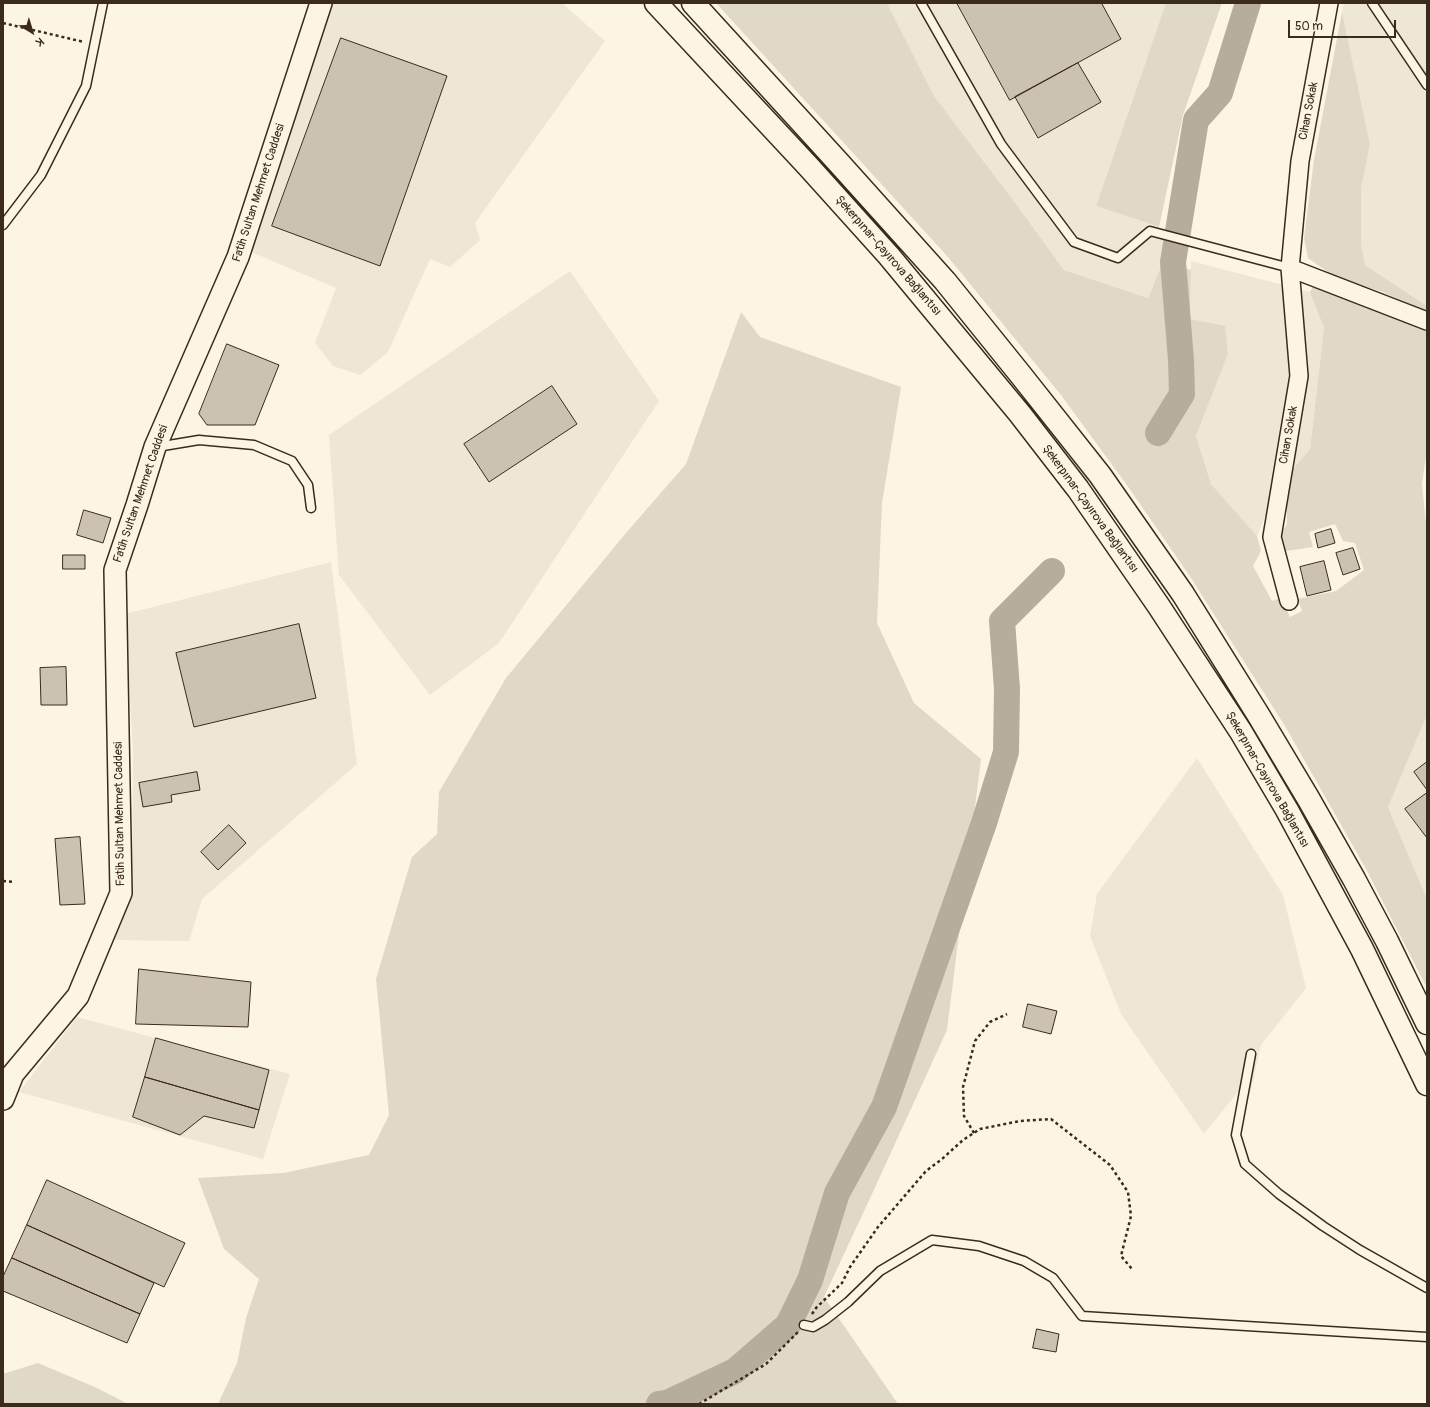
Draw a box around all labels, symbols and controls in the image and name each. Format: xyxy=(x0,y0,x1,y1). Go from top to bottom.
north arrow xyxy=(12,12,52,52)
scale bar xyxy=(1290,12,1398,38)
text: 50 m xyxy=(1295,19,1323,34)
text: K xyxy=(33,35,46,49)
street label: Cihan Sokak xyxy=(1296,81,1322,141)
street label: Fatih Sultan Mehmet Caddesi xyxy=(230,122,288,264)
street label: Şekerpınar-Çayırova Bağlantısı xyxy=(832,193,944,319)
street label: Cihan Sokak xyxy=(1277,405,1301,465)
street label: Fatih Sultan Mehmet Caddesi xyxy=(111,423,171,565)
street label: Şekerpınar-Çayırova Bağlantısı xyxy=(1039,442,1141,576)
street label: Şekerpınar-Çayırova Bağlantısı xyxy=(1222,710,1312,850)
street label: Fatih Sultan Mehmet Caddesi xyxy=(112,742,128,886)

